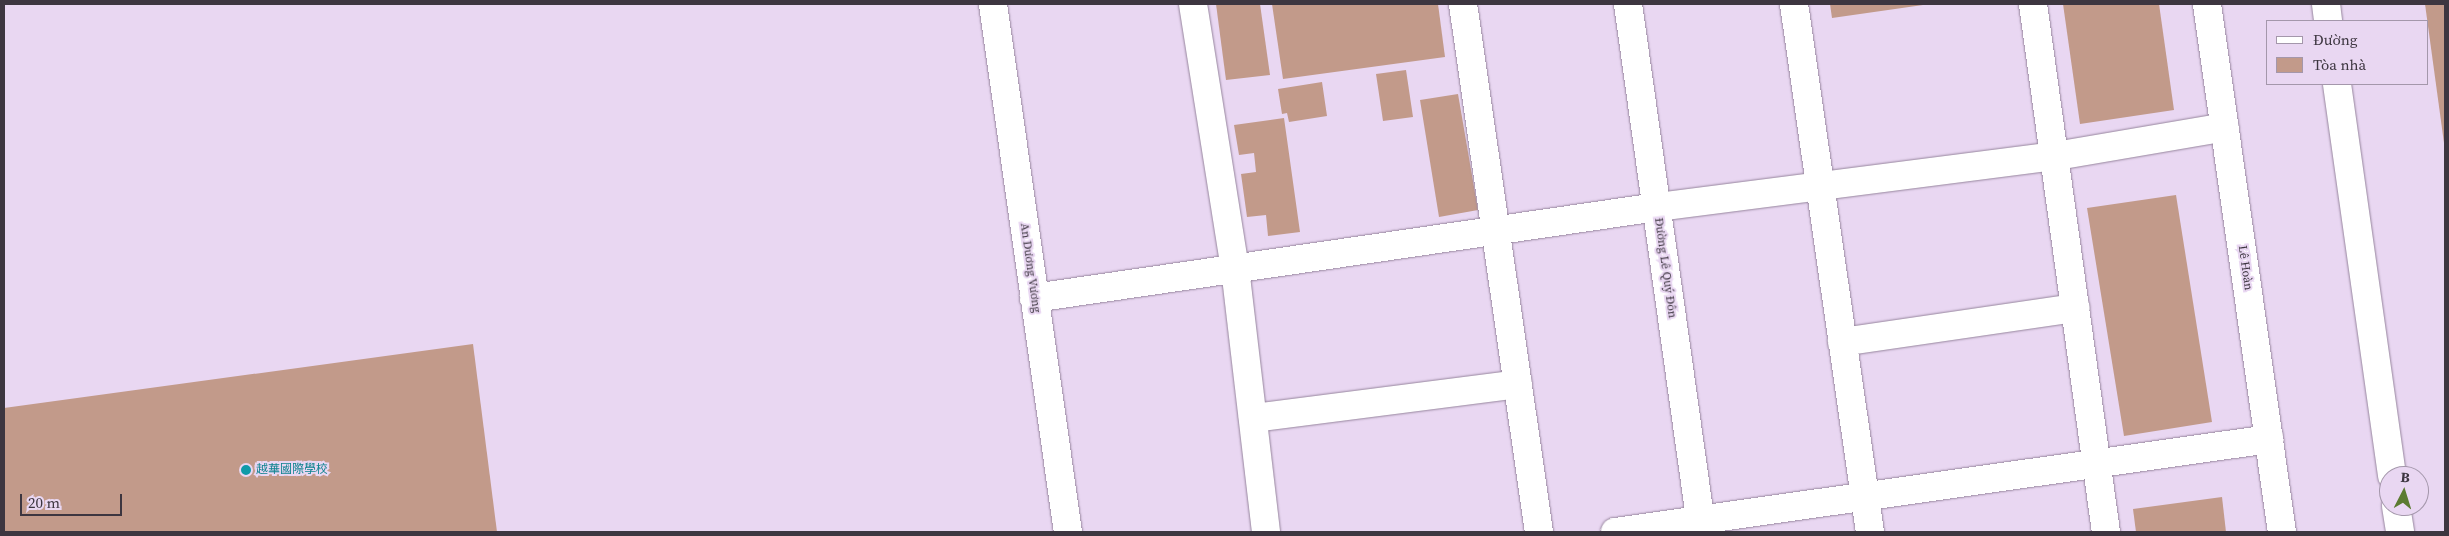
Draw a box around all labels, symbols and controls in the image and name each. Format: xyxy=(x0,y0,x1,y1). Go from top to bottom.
legend xyxy=(2266,20,2429,85)
text: Đường xyxy=(2313,29,2358,50)
text: Tòa nhà xyxy=(2313,54,2366,75)
street label: Đường Lê Quý Đôn xyxy=(1651,217,1679,319)
street label: An Dương Vương xyxy=(1017,222,1043,314)
street label: Lê Hoàn xyxy=(2235,245,2255,291)
place label: 越華國際學校 xyxy=(256,463,328,477)
marker: 越華國際學校 xyxy=(240,464,252,476)
north arrow xyxy=(2379,466,2429,516)
text: B xyxy=(2400,467,2411,487)
scale bar xyxy=(22,484,125,516)
text: 20 m xyxy=(28,492,60,513)

